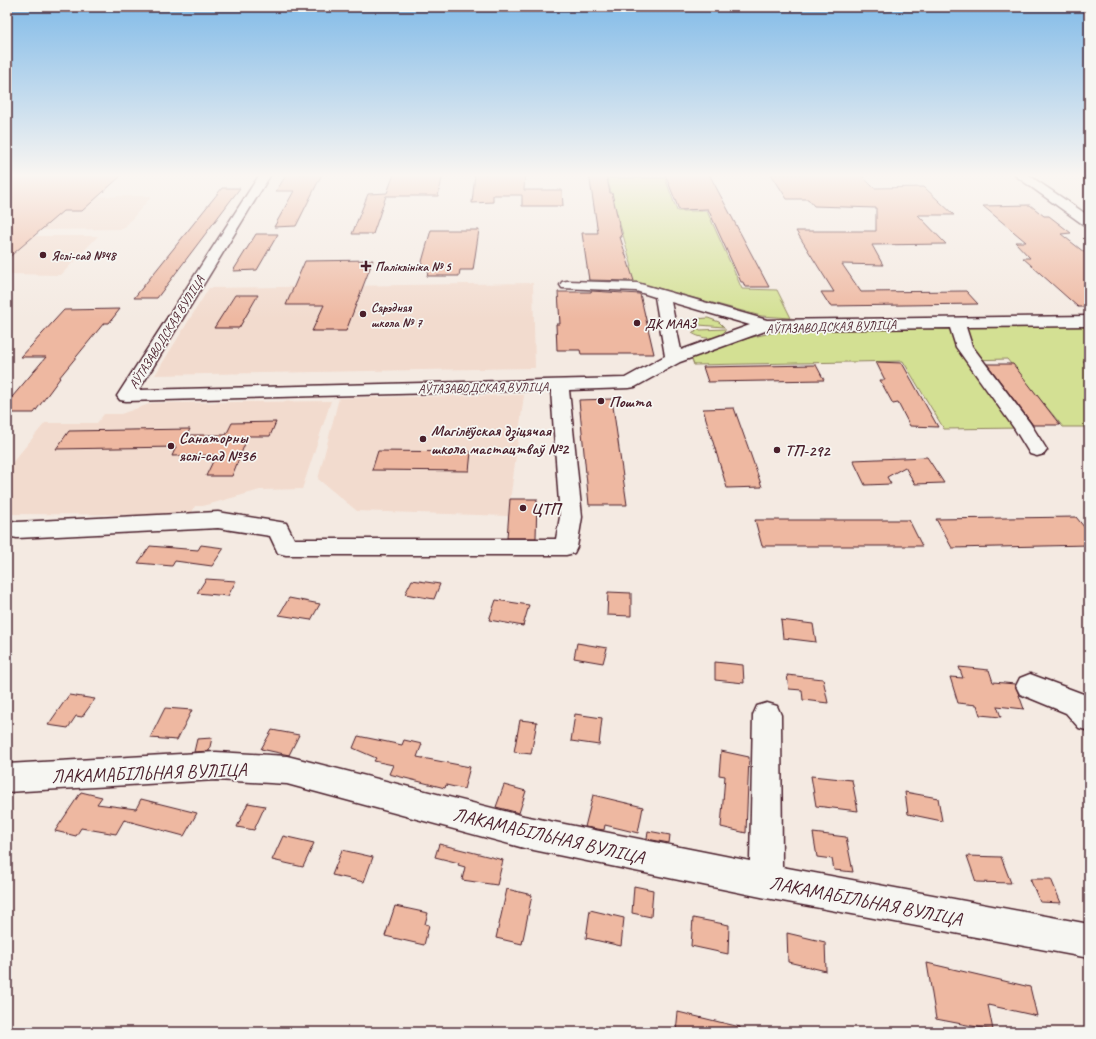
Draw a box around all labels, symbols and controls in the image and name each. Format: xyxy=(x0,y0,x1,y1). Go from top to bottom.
place label: Яслі-сад №48 xyxy=(51,248,118,264)
marker: Яслі-сад №48 xyxy=(38,250,48,260)
place label: Паліклініка № 5 xyxy=(375,259,452,275)
marker: Паліклініка № 5 xyxy=(360,260,372,272)
street label: АЎТАЗАВОДСКАЯ ВУЛІЦА xyxy=(126,273,208,392)
place label: Сярэдняя школа № 7 xyxy=(371,300,423,331)
marker: Сярэдняя школа № 7 xyxy=(358,309,368,319)
place label: ДК МААЗ xyxy=(645,316,698,332)
street label: АЎТАЗАВОДСКАЯ ВУЛІЦА xyxy=(766,317,897,337)
marker: ДК МААЗ xyxy=(632,318,642,328)
street label: АЎТАЗАВОДСКАЯ ВУЛІЦА xyxy=(418,379,549,397)
place label: Пошта xyxy=(609,392,652,412)
marker: Пошта xyxy=(596,396,606,406)
place label: Магілёўская дзіцячая школа мастацтваў №2 xyxy=(431,421,570,459)
place label: Санаторны яслі-сад №36 xyxy=(179,428,257,466)
marker: Магілёўская дзіцячая школа мастацтваў №2 xyxy=(418,434,428,444)
marker: Санаторны яслі-сад №36 xyxy=(166,441,176,451)
place label: ТП-292 xyxy=(785,441,831,461)
marker: ТП-292 xyxy=(772,445,782,455)
place label: ЦТП xyxy=(531,499,563,519)
marker: ЦТП xyxy=(518,503,528,513)
street label: ЛАКАМАБІЛЬНАЯ ВУЛІЦА xyxy=(51,758,248,788)
street label: ЛАКАМАБІЛЬНАЯ ВУЛІЦА xyxy=(451,802,648,870)
street label: ЛАКАМАБІЛЬНАЯ ВУЛІЦА xyxy=(768,871,965,932)

